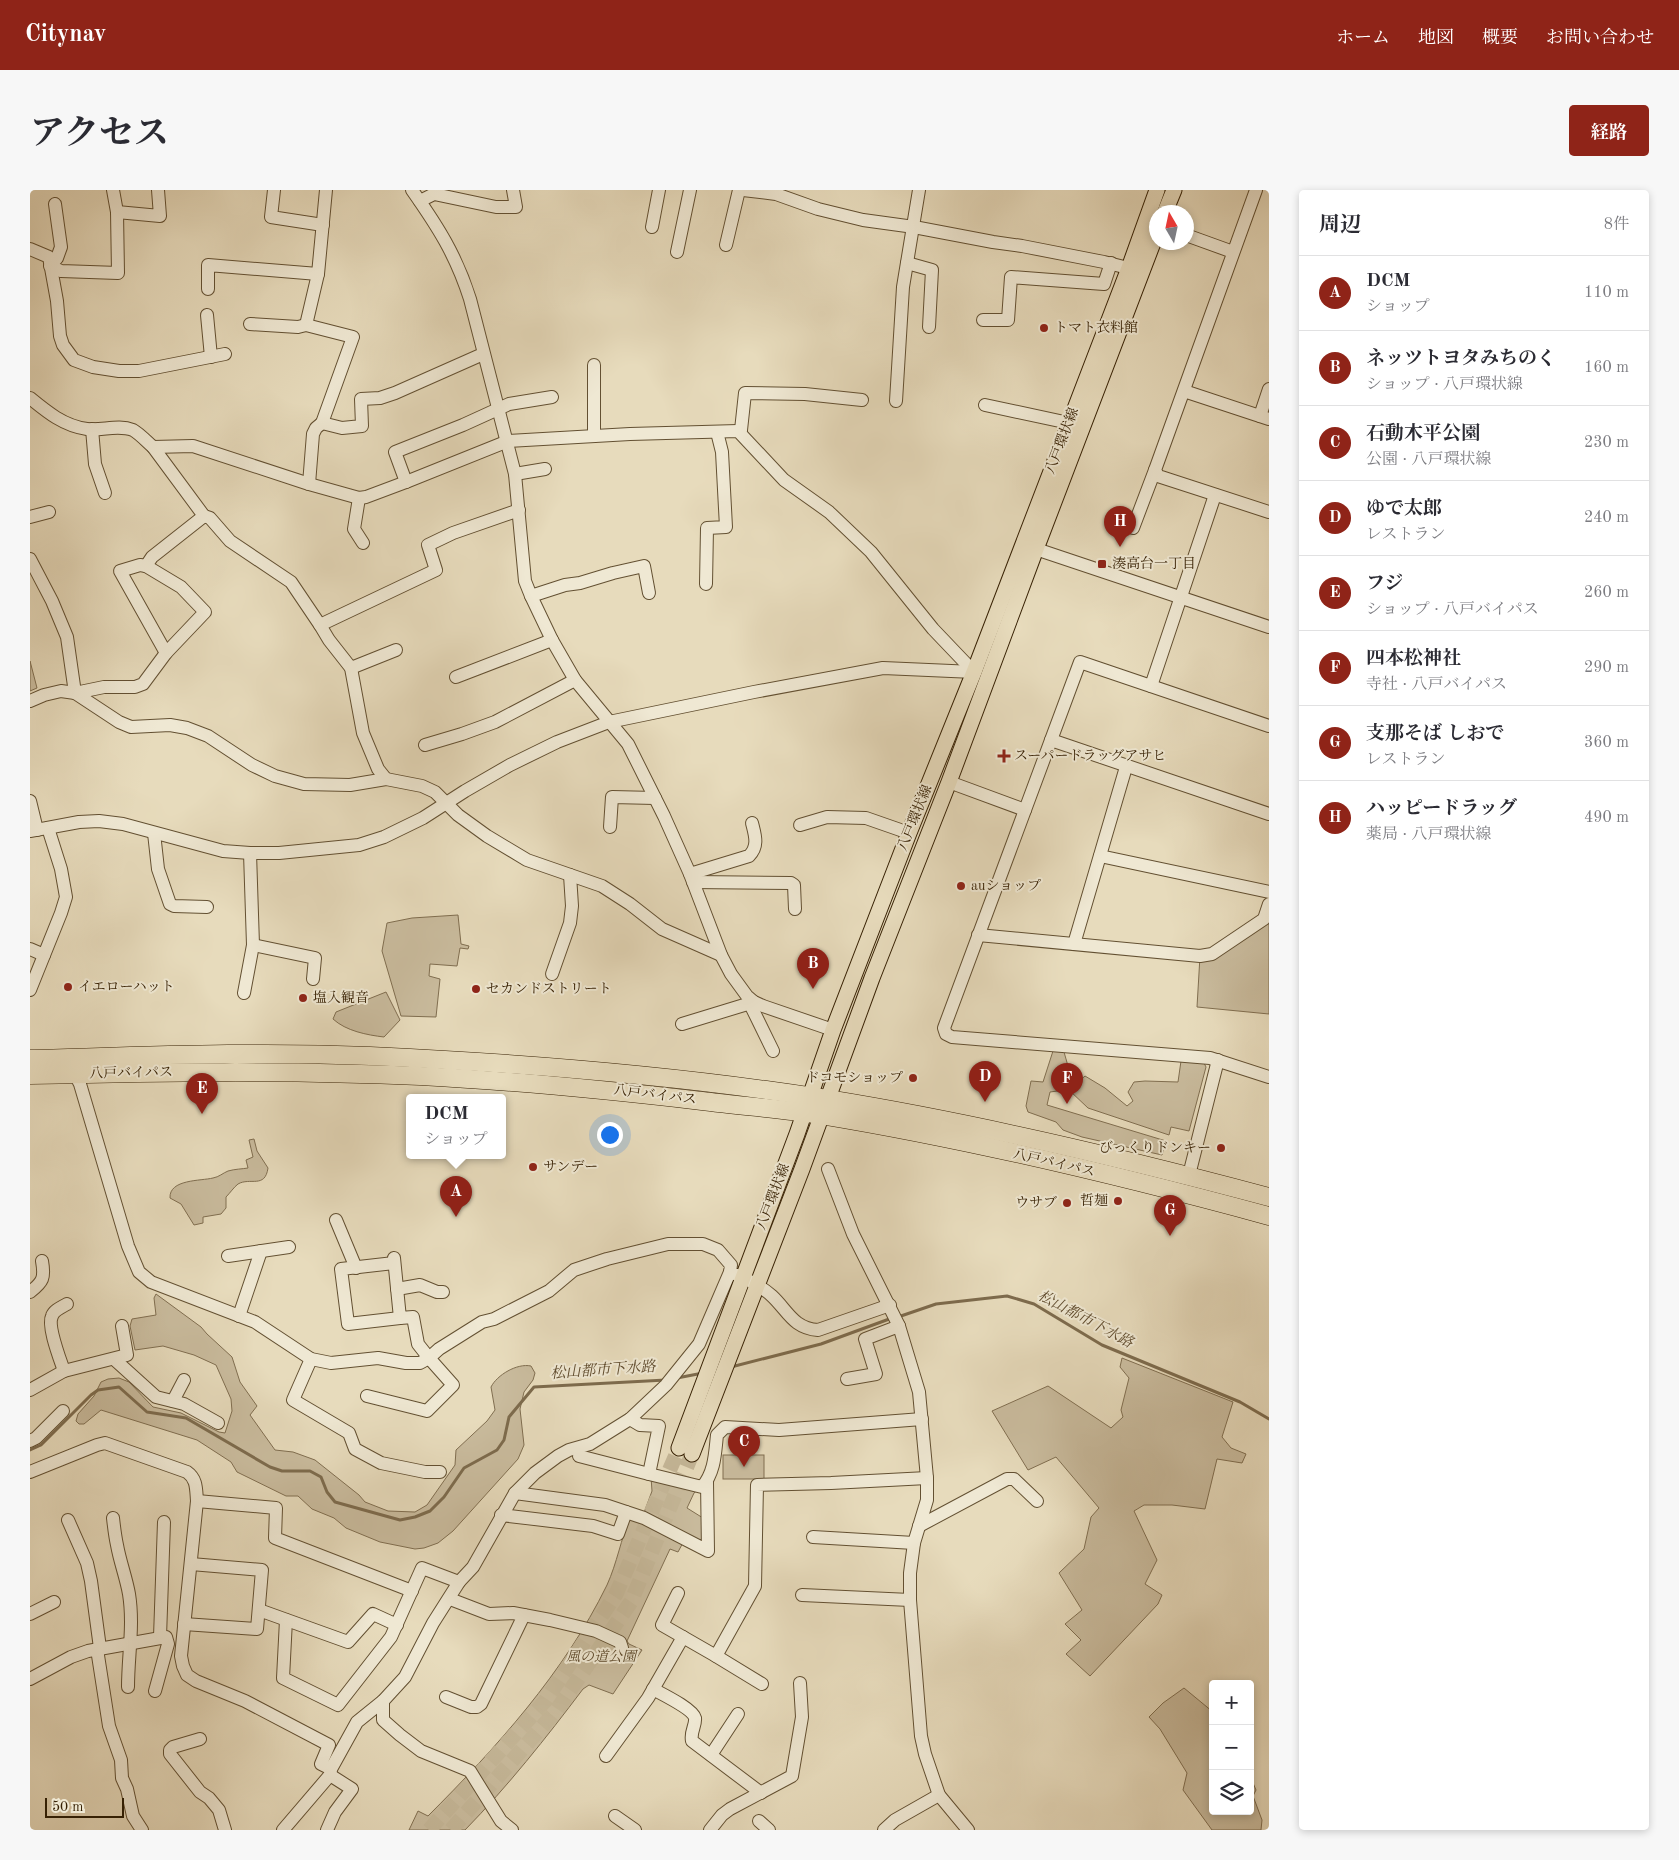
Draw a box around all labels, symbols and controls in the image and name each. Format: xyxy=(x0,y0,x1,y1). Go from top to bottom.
text: Citynav xyxy=(25,23,106,47)
text: ホーム xyxy=(1336,29,1390,47)
text: 地図 xyxy=(1418,29,1454,47)
text: 概要 xyxy=(1482,29,1518,47)
text: お問い合わせ xyxy=(1546,29,1654,47)
button: 経路 xyxy=(1569,105,1649,156)
text: アクセス xyxy=(30,117,169,152)
north arrow xyxy=(1149,205,1194,250)
text: 周辺 xyxy=(1319,215,1361,236)
text: 8件 xyxy=(1604,217,1629,233)
text: DCM xyxy=(1366,272,1410,291)
text: A xyxy=(1329,285,1341,301)
text: 110 m xyxy=(1584,285,1629,301)
text: ショップ xyxy=(1366,299,1430,315)
place label: トマト衣料館 xyxy=(1054,320,1138,335)
marker: トマト衣料館 xyxy=(1038,322,1050,334)
text: ネッツトヨタみちのく xyxy=(1366,350,1556,369)
text: B xyxy=(1329,360,1341,376)
text: 160 m xyxy=(1584,360,1629,376)
text: ショップ · 八戸環状線 xyxy=(1366,377,1523,393)
street label: 八戸環状線 xyxy=(1042,405,1081,476)
text: 石動木平公園 xyxy=(1366,425,1480,444)
text: C xyxy=(1330,435,1340,451)
text: 230 m xyxy=(1584,435,1629,451)
text: 公園 · 八戸環状線 xyxy=(1366,452,1491,468)
text: ゆで太郎 xyxy=(1366,500,1442,519)
pin: H xyxy=(1104,506,1136,547)
text: D xyxy=(1329,510,1341,526)
text: 240 m xyxy=(1584,510,1629,526)
text: レストラン xyxy=(1366,527,1446,543)
place label: 湊高台一丁目 xyxy=(1112,555,1196,571)
marker: 湊高台一丁目 xyxy=(1096,558,1108,570)
text: フジ xyxy=(1366,575,1403,594)
text: E xyxy=(1329,585,1341,601)
text: 260 m xyxy=(1584,585,1629,601)
text: ショップ · 八戸バイパス xyxy=(1366,602,1539,618)
text: 四本松神社 xyxy=(1366,650,1461,669)
text: F xyxy=(1330,660,1340,676)
text: 290 m xyxy=(1584,660,1629,676)
text: 寺社 · 八戸バイパス xyxy=(1366,677,1507,693)
text: 支那そば しおで xyxy=(1366,725,1504,744)
text: G xyxy=(1329,735,1341,751)
text: 360 m xyxy=(1584,735,1629,751)
place label: スーパードラッグアサヒ xyxy=(1014,748,1166,763)
marker: スーパードラッグアサヒ xyxy=(998,750,1010,762)
text: レストラン xyxy=(1366,752,1446,768)
street label: 八戸環状線 xyxy=(894,783,935,853)
text: ハッピードラッグ xyxy=(1366,800,1517,819)
text: H xyxy=(1328,810,1342,826)
text: 490 m xyxy=(1584,810,1629,826)
text: 薬局 · 八戸環状線 xyxy=(1366,827,1491,843)
place label: auショップ xyxy=(971,879,1041,893)
marker: auショップ xyxy=(955,880,967,892)
pin: B xyxy=(797,948,829,989)
place label: イエローハット xyxy=(78,980,175,994)
marker: イエローハット xyxy=(62,981,74,993)
place label: セカンドストリート xyxy=(486,982,612,996)
marker: セカンドストリート xyxy=(470,983,482,995)
place label: 塩入観音 xyxy=(313,990,369,1005)
marker: 塩入観音 xyxy=(297,992,309,1004)
pin: D xyxy=(969,1061,1001,1102)
pin: F xyxy=(1051,1063,1083,1104)
street label: 八戸バイパス xyxy=(89,1064,173,1081)
place label: ドコモショップ xyxy=(806,1071,903,1085)
marker: ドコモショップ xyxy=(907,1072,919,1084)
pin: E xyxy=(186,1073,218,1114)
street label: 八戸バイパス xyxy=(613,1082,698,1107)
popup xyxy=(406,1094,506,1159)
text: DCM xyxy=(424,1105,469,1124)
your location xyxy=(597,1122,623,1148)
text: ショップ xyxy=(424,1132,488,1148)
place label: びっくりドンキー xyxy=(1099,1140,1211,1155)
marker: びっくりドンキー xyxy=(1215,1142,1227,1154)
street label: 八戸バイパス xyxy=(1012,1146,1097,1179)
place label: サンデー xyxy=(543,1159,598,1174)
marker: サンデー xyxy=(527,1161,539,1173)
street label: 八戸環状線 xyxy=(753,1161,792,1232)
pin: A xyxy=(440,1176,472,1217)
place label: 哲麺 xyxy=(1080,1193,1108,1208)
place label: ウサブ xyxy=(1015,1195,1057,1210)
marker: 哲麺 xyxy=(1112,1195,1124,1207)
pin: G xyxy=(1154,1195,1186,1236)
marker: ウサブ xyxy=(1061,1197,1073,1209)
water label: 松山都市下水路 xyxy=(1035,1287,1137,1352)
water label: 松山都市下水路 xyxy=(550,1358,657,1382)
pin: C xyxy=(728,1426,760,1467)
park label: 風の道公園 xyxy=(566,1649,638,1664)
map controls xyxy=(1209,1680,1254,1815)
button: + xyxy=(1209,1680,1254,1725)
button: − xyxy=(1209,1725,1254,1770)
button: layers xyxy=(1209,1770,1254,1815)
scale bar xyxy=(45,1795,124,1818)
text: 50 m xyxy=(52,1800,83,1814)

